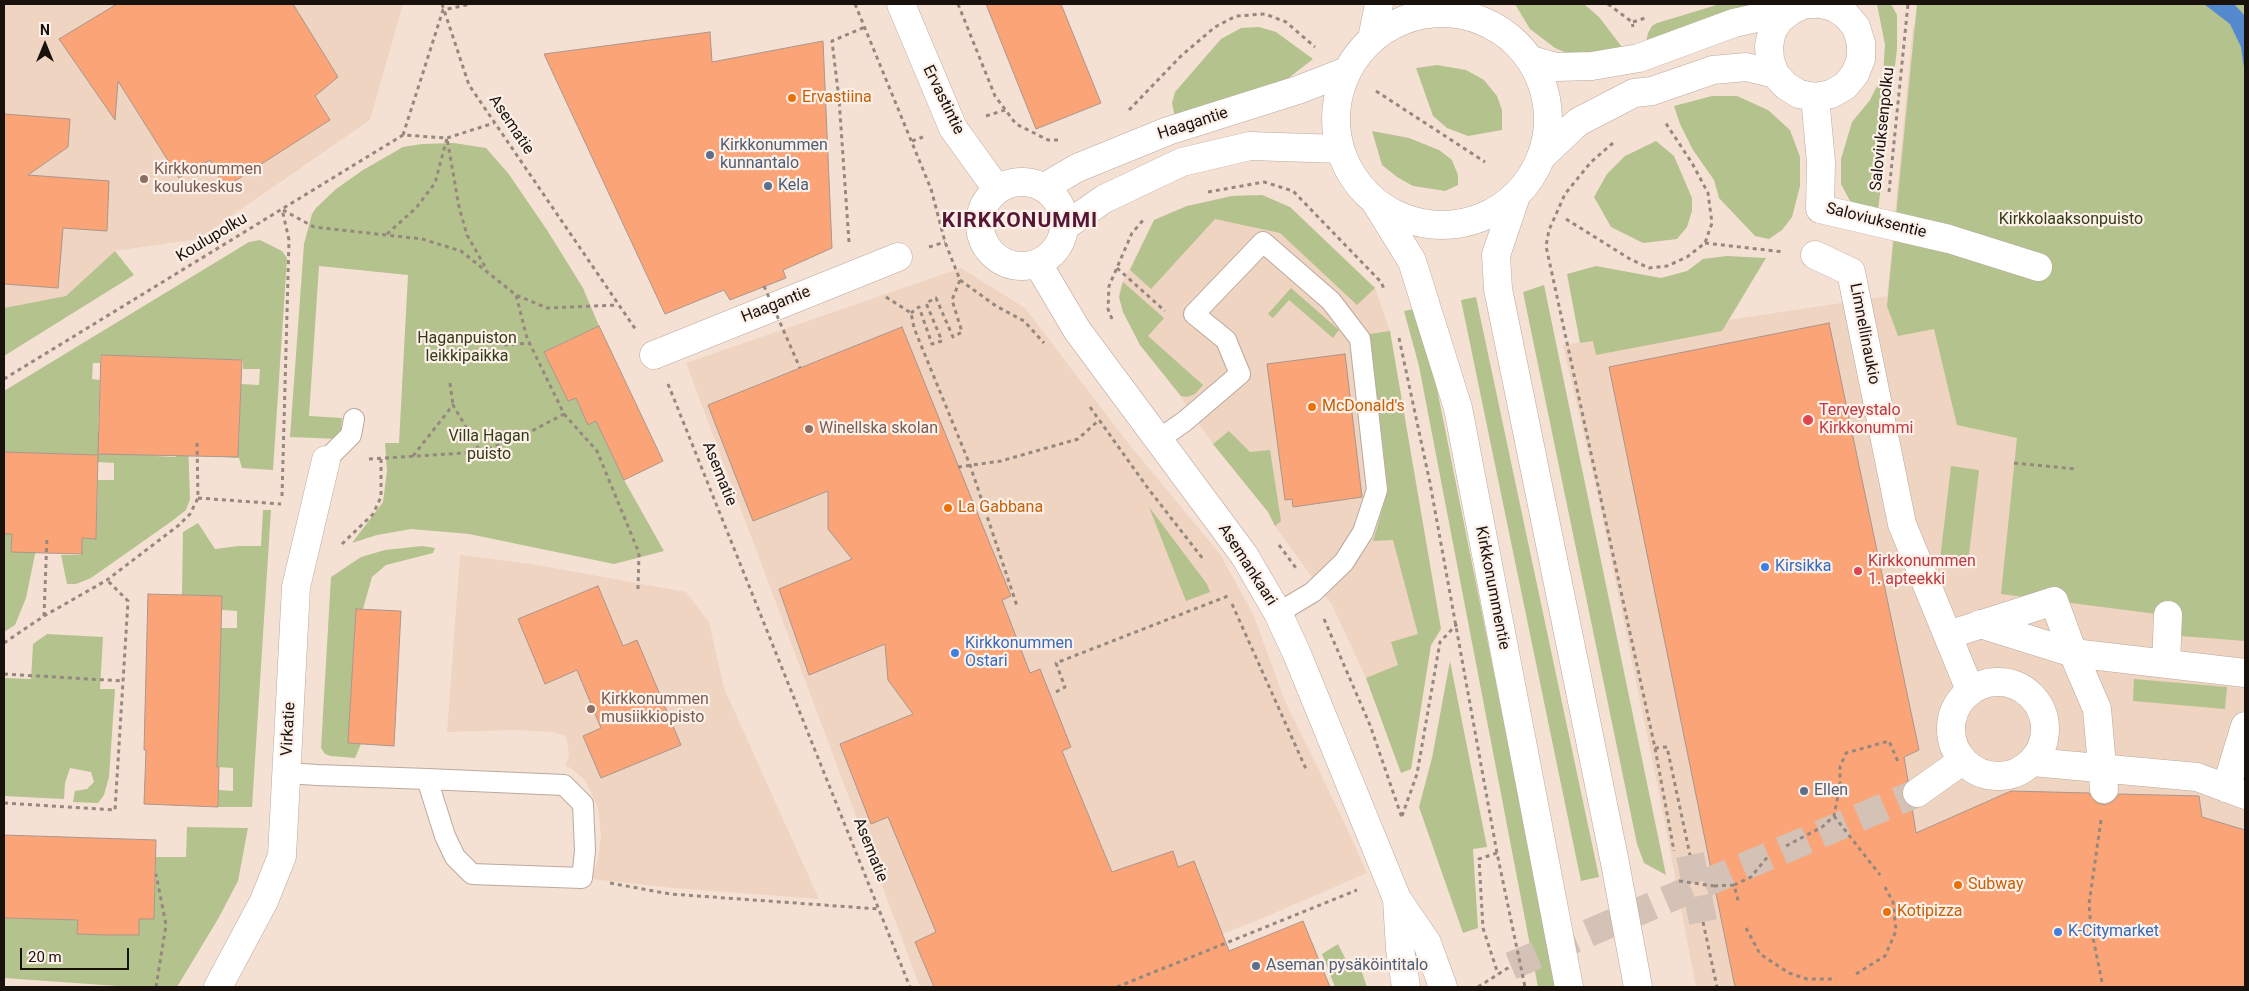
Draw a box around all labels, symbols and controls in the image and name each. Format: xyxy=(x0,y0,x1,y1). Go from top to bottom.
north arrow xyxy=(20,20,70,70)
text: N xyxy=(40,22,50,38)
street label: Ervastintie xyxy=(918,62,968,138)
street label: Saloviuksenpolku xyxy=(1867,66,1899,192)
place label: Ervastiina xyxy=(802,88,872,108)
street label: Asematie xyxy=(484,92,538,158)
marker: Ervastiina xyxy=(786,92,798,104)
street label: Haagantie xyxy=(1155,104,1231,144)
place label: Kirkkonummen kunnantalo xyxy=(720,136,828,174)
marker: Kirkkonummen kunnantalo xyxy=(704,149,716,161)
place label: Kirkkonummen koulukeskus xyxy=(154,160,262,198)
marker: Kirkkonummen koulukeskus xyxy=(138,173,150,185)
place label: Kela xyxy=(778,176,809,196)
marker: Kela xyxy=(762,180,774,192)
street label: Saloviuksentie xyxy=(1824,199,1928,243)
street label: Koulupolku xyxy=(173,209,251,267)
district label: KIRKKONUMMI xyxy=(940,209,1100,235)
park label: Kirkkolaaksonpuisto xyxy=(1999,210,2143,230)
street label: Haagantie xyxy=(739,282,813,328)
street label: Limnellinaukio xyxy=(1845,282,1883,386)
park label: Haganpuiston leikkipaikka xyxy=(417,329,517,367)
place label: McDonald's xyxy=(1322,397,1405,417)
marker: McDonald's xyxy=(1306,401,1318,413)
place label: Terveystalo Kirkkonummi xyxy=(1819,401,1913,439)
marker: Terveystalo Kirkkonummi xyxy=(1801,413,1815,427)
place label: Winellska skolan xyxy=(819,419,938,439)
marker: Winellska skolan xyxy=(803,423,815,435)
park label: Villa Hagan puisto xyxy=(448,427,530,465)
street label: Asematie xyxy=(697,439,741,509)
place label: La Gabbana xyxy=(958,498,1043,518)
marker: La Gabbana xyxy=(942,502,954,514)
street label: Asemankaari xyxy=(1213,521,1281,609)
street label: Kirkkonummentie xyxy=(1471,525,1513,651)
place label: Kirkkonummen 1. apteekki xyxy=(1868,552,1976,590)
place label: Kirsikka xyxy=(1775,557,1831,577)
marker: Kirsikka xyxy=(1759,561,1771,573)
marker: Kirkkonummen 1. apteekki xyxy=(1852,565,1864,577)
place label: Kirkkonummen Ostari xyxy=(965,634,1073,672)
marker: Kirkkonummen Ostari xyxy=(949,647,961,659)
place label: Kirkkonummen musiikkiopisto xyxy=(601,690,709,728)
street label: Virkatie xyxy=(278,702,300,756)
marker: Kirkkonummen musiikkiopisto xyxy=(585,703,597,715)
place label: Ellen xyxy=(1814,781,1848,801)
marker: Ellen xyxy=(1798,785,1810,797)
street label: Asematie xyxy=(848,815,892,885)
place label: Subway xyxy=(1968,875,2023,895)
marker: Subway xyxy=(1952,879,1964,891)
place label: Kotipizza xyxy=(1897,902,1963,922)
marker: Kotipizza xyxy=(1881,906,1893,918)
place label: K-Citymarket xyxy=(2068,922,2159,942)
marker: K-Citymarket xyxy=(2052,926,2064,938)
scale bar xyxy=(22,938,131,970)
text: 20 m xyxy=(28,948,62,966)
place label: Aseman pysäköintitalo xyxy=(1266,956,1428,976)
marker: Aseman pysäköintitalo xyxy=(1250,960,1262,972)

